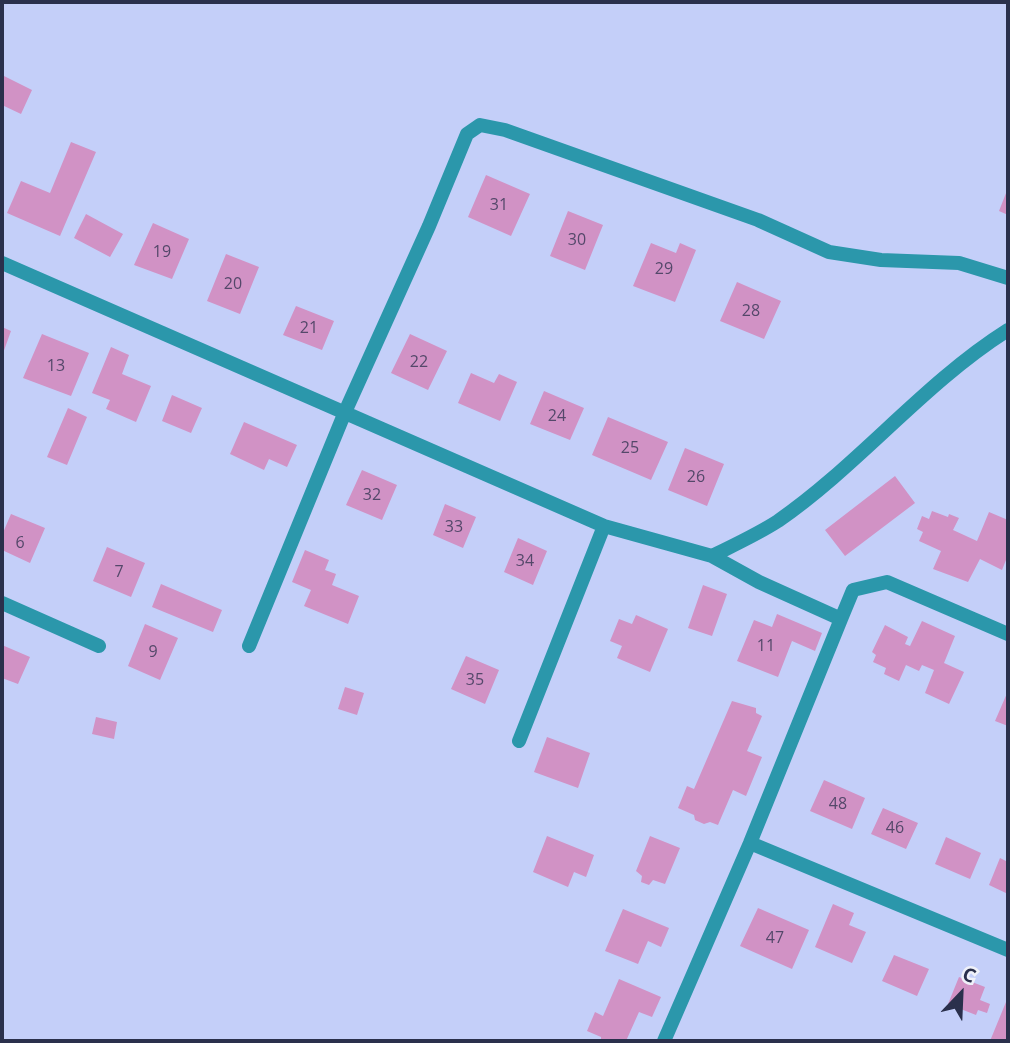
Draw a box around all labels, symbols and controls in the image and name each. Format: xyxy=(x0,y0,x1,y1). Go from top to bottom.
house number: 31 xyxy=(490,195,508,215)
house number: 30 xyxy=(568,230,586,250)
house number: 19 xyxy=(153,242,171,262)
house number: 29 xyxy=(655,259,673,279)
house number: 20 xyxy=(224,274,242,294)
house number: 28 xyxy=(742,301,760,321)
house number: 21 xyxy=(300,318,318,338)
house number: 22 xyxy=(410,352,428,372)
house number: 13 xyxy=(47,356,65,376)
house number: 24 xyxy=(548,406,566,426)
house number: 25 xyxy=(621,438,639,458)
house number: 26 xyxy=(687,467,705,487)
house number: 32 xyxy=(363,485,381,505)
house number: 33 xyxy=(445,517,463,537)
house number: 6 xyxy=(15,533,25,553)
house number: 34 xyxy=(516,551,534,571)
house number: 7 xyxy=(114,562,124,582)
house number: 11 xyxy=(757,636,775,656)
house number: 9 xyxy=(148,642,158,662)
house number: 35 xyxy=(466,670,484,690)
house number: 48 xyxy=(829,794,847,814)
house number: 46 xyxy=(886,818,904,838)
house number: 47 xyxy=(766,928,784,948)
north arrow xyxy=(926,959,996,1029)
text: С xyxy=(959,960,980,989)

